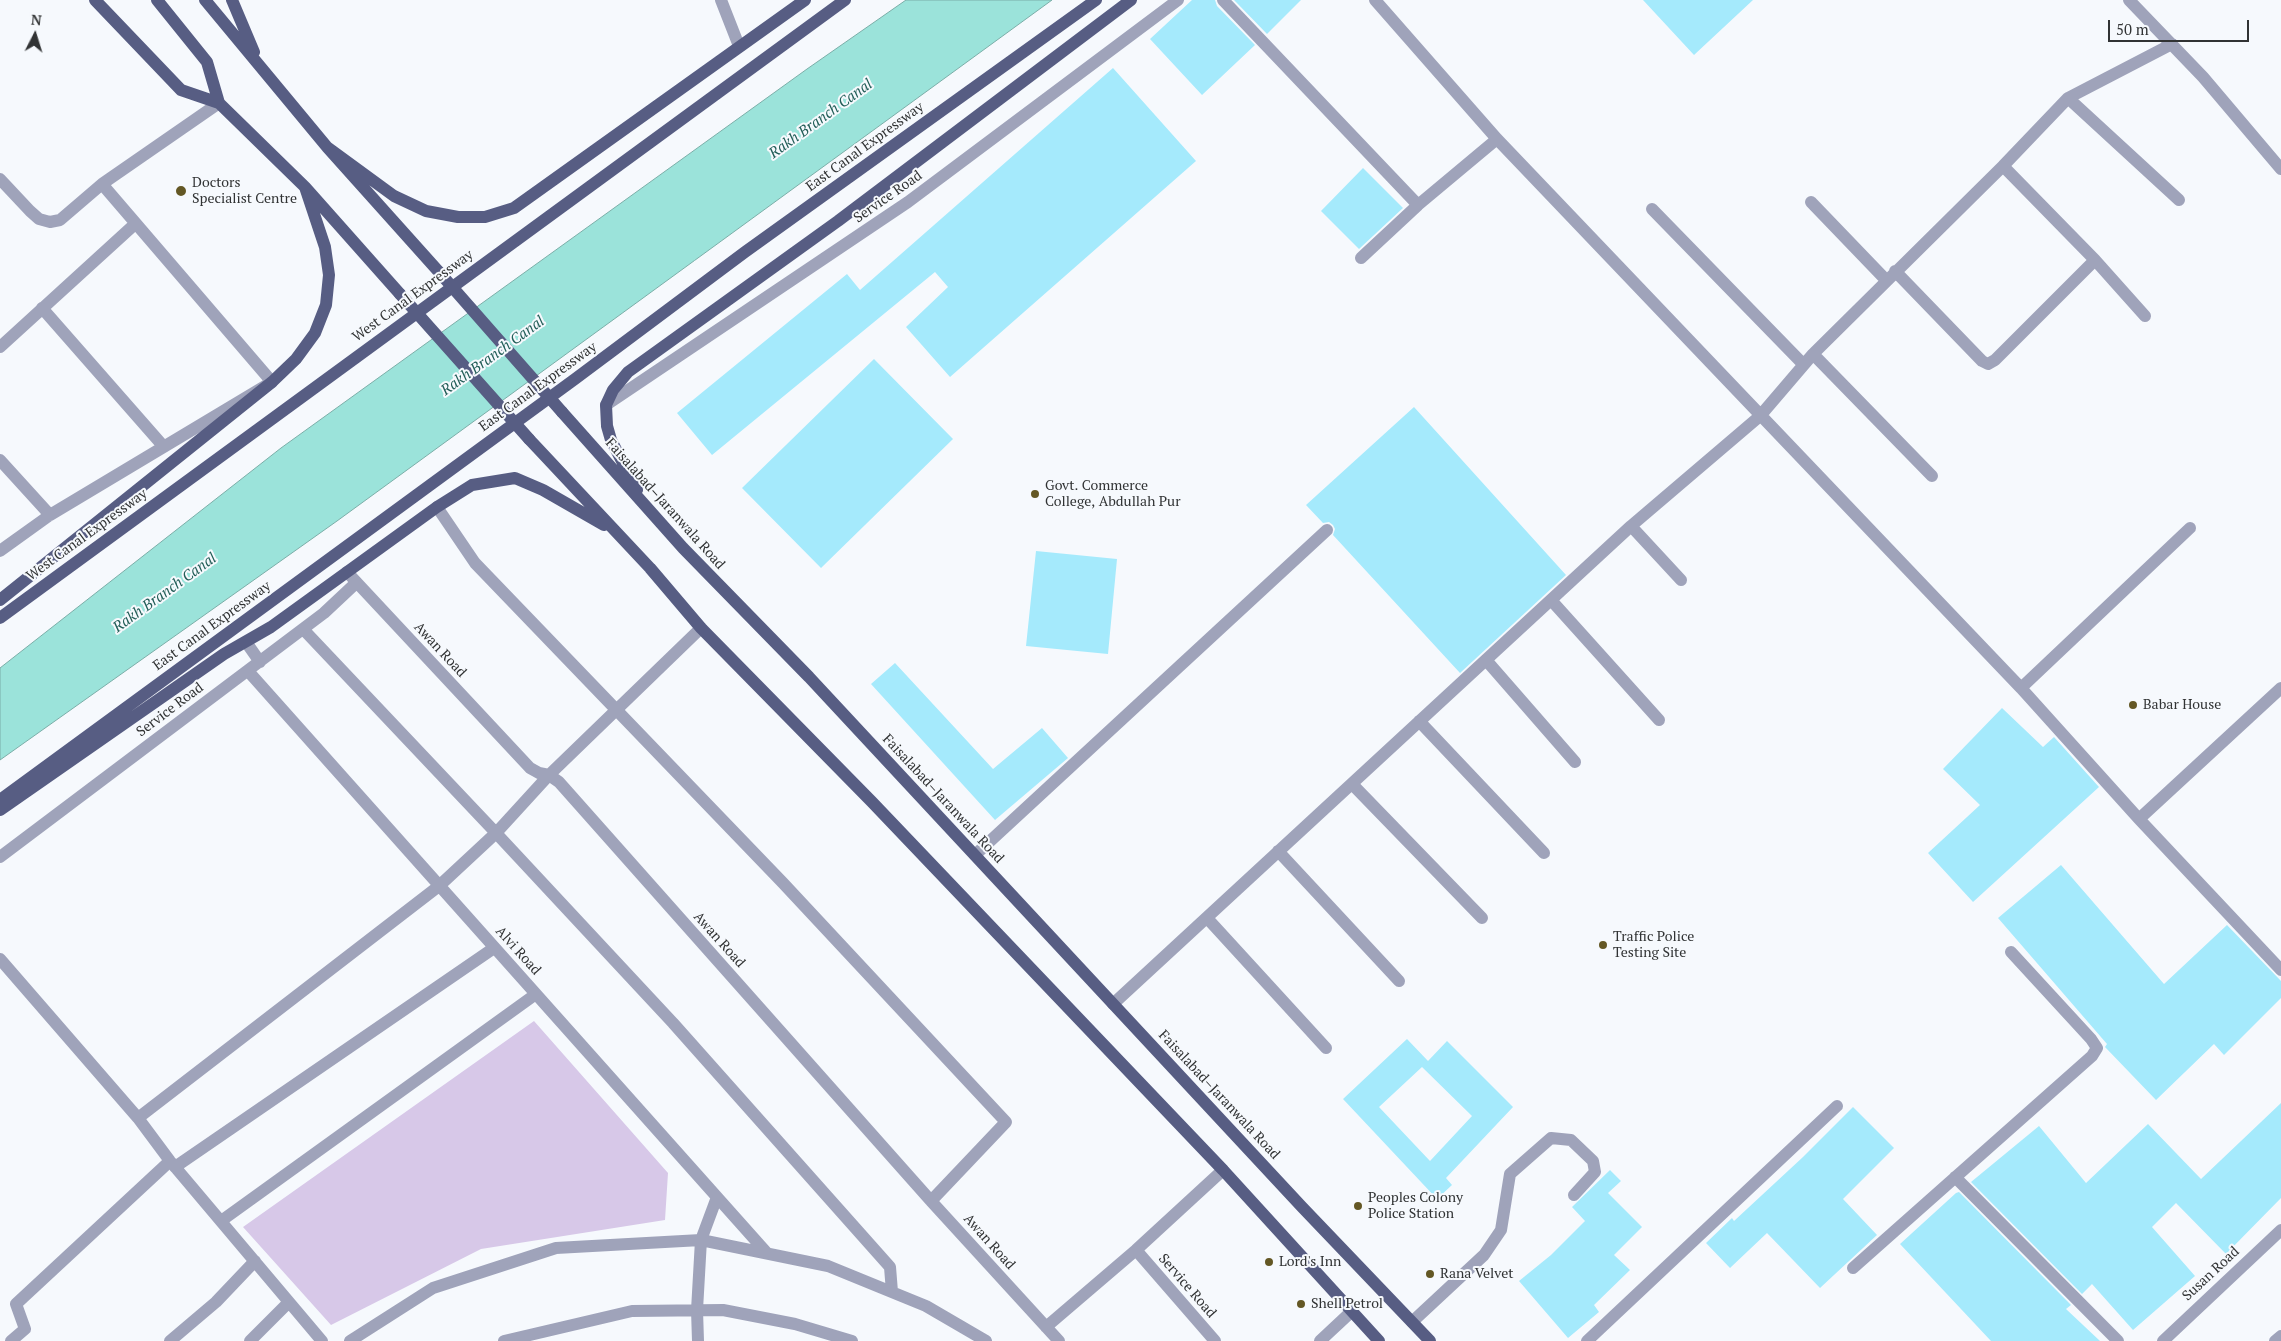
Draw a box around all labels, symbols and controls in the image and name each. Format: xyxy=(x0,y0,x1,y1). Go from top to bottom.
north arrow xyxy=(10,10,60,60)
text: N xyxy=(30,10,42,29)
scale bar xyxy=(2111,10,2252,42)
text: 50 m xyxy=(2116,19,2149,39)
water label: Rakh Branch Canal xyxy=(766,75,876,163)
street label: East Canal Expressway xyxy=(803,99,927,195)
street label: Service Road xyxy=(851,167,925,227)
place label: Doctors Specialist Centre xyxy=(192,175,297,208)
marker: Doctors Specialist Centre xyxy=(174,184,188,198)
street label: West Canal Expressway xyxy=(349,247,477,345)
water label: Rakh Branch Canal xyxy=(438,312,548,400)
street label: East Canal Expressway xyxy=(476,339,600,435)
street label: Faisalabad–Jaranwala Road xyxy=(602,435,728,573)
place label: Govt. Commerce College, Abdullah Pur xyxy=(1045,478,1181,511)
street label: West Canal Expressway xyxy=(23,486,151,584)
marker: Govt. Commerce College, Abdullah Pur xyxy=(1029,488,1041,500)
water label: Rakh Branch Canal xyxy=(110,549,220,637)
street label: East Canal Expressway xyxy=(150,578,274,674)
street label: Awan Road xyxy=(410,619,470,681)
street label: Service Road xyxy=(133,679,207,741)
place label: Babar House xyxy=(2143,697,2221,713)
marker: Babar House xyxy=(2127,699,2139,711)
street label: Faisalabad–Jaranwala Road xyxy=(879,731,1007,867)
street label: Awan Road xyxy=(690,909,748,971)
street label: Alvi Road xyxy=(492,923,544,979)
place label: Traffic Police Testing Site xyxy=(1613,929,1694,962)
marker: Traffic Police Testing Site xyxy=(1597,939,1609,951)
street label: Faisalabad–Jaranwala Road xyxy=(1155,1027,1283,1163)
place label: Peoples Colony Police Station xyxy=(1368,1190,1463,1222)
marker: Peoples Colony Police Station xyxy=(1352,1200,1364,1212)
street label: Awan Road xyxy=(960,1211,1018,1273)
street label: Susan Road xyxy=(2179,1243,2243,1305)
street label: Service Road xyxy=(1155,1251,1219,1321)
place label: Lord's Inn xyxy=(1279,1254,1341,1270)
marker: Lord's Inn xyxy=(1263,1256,1275,1268)
place label: Rana Velvet xyxy=(1440,1266,1513,1282)
marker: Rana Velvet xyxy=(1424,1268,1436,1280)
place label: Shell Petrol xyxy=(1311,1296,1383,1312)
marker: Shell Petrol xyxy=(1295,1298,1307,1310)

